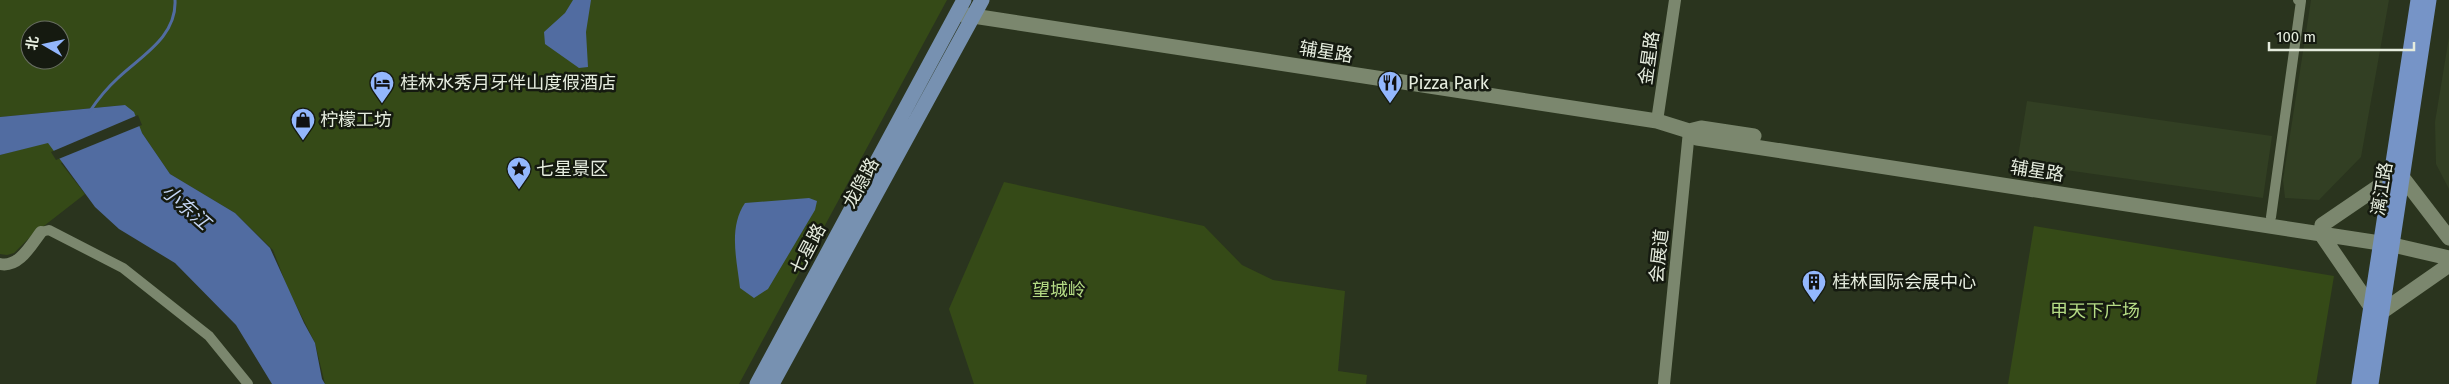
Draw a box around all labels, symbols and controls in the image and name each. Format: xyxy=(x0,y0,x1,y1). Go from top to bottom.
north arrow xyxy=(20,20,70,70)
scale bar xyxy=(2269,20,2414,52)
text: 100 m xyxy=(2276,28,2316,46)
street label: 金星路 xyxy=(1634,30,1664,86)
text: 北 xyxy=(23,35,42,51)
street label: 辅星路 xyxy=(1298,37,1354,67)
hotel icon: 桂林水秀月牙伴山度假酒店 xyxy=(369,70,395,104)
restaurant icon: Pizza Park xyxy=(1377,70,1403,104)
place label: 桂林水秀月牙伴山度假酒店 xyxy=(400,72,616,94)
place label: Pizza Park xyxy=(1408,72,1490,94)
shop icon: 柠檬工坊 xyxy=(290,107,316,141)
place label: 柠檬工坊 xyxy=(320,109,392,131)
street label: 龙隐路 xyxy=(838,154,884,212)
place icon: 七星景区 xyxy=(506,156,532,190)
street label: 辅星路 xyxy=(2009,156,2065,186)
place label: 七星景区 xyxy=(536,158,608,180)
street label: 漓江路 xyxy=(2367,161,2397,217)
water label: 小东江 xyxy=(157,180,217,236)
street label: 七星路 xyxy=(786,220,830,278)
street label: 会展道 xyxy=(1645,228,1673,284)
building icon: 桂林国际会展中心 xyxy=(1801,269,1827,303)
place label: 桂林国际会展中心 xyxy=(1832,271,1976,293)
park label: 望城岭 xyxy=(1032,279,1086,301)
park label: 甲天下广场 xyxy=(2050,300,2140,322)

